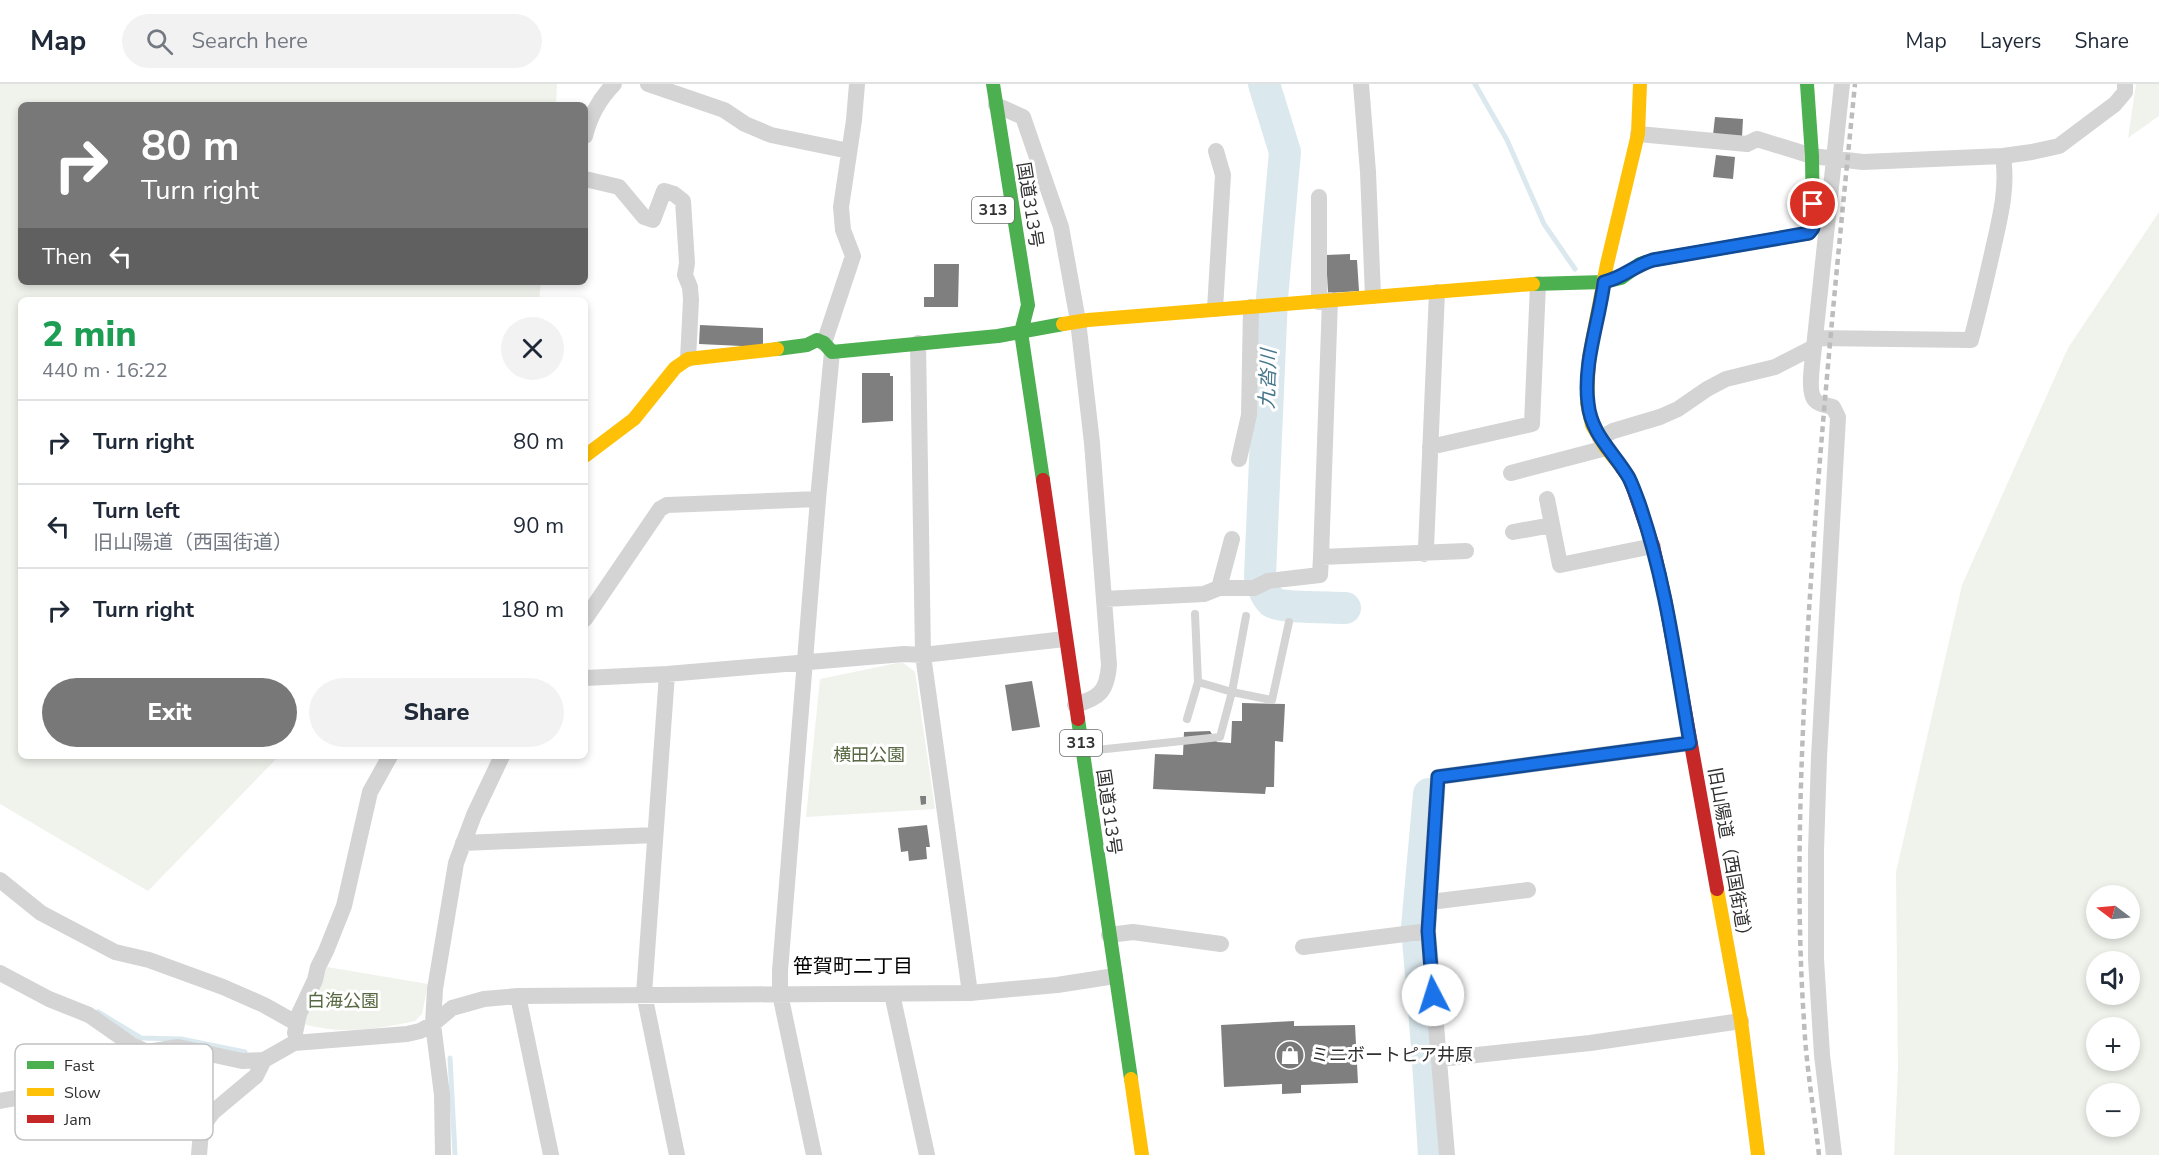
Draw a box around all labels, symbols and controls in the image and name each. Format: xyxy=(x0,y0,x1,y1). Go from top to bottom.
search box xyxy=(122,14,542,68)
text: Map xyxy=(30,22,86,60)
icon: search xyxy=(143,25,176,58)
text: Search here xyxy=(191,26,308,56)
text: Map xyxy=(1905,27,1947,55)
text: Layers xyxy=(1980,27,2041,55)
text: Share xyxy=(2074,27,2129,55)
text: 80 m xyxy=(141,118,240,175)
icon: right xyxy=(42,126,120,204)
street label: 国道313号 xyxy=(1011,160,1049,250)
text: Turn right xyxy=(141,172,259,209)
pin xyxy=(1787,178,1838,229)
icon: arrive xyxy=(1796,187,1829,220)
road number: 313 xyxy=(972,197,1014,223)
icon: left xyxy=(104,240,137,273)
text: Then xyxy=(42,242,92,272)
text: 2 min xyxy=(42,310,137,359)
button: close xyxy=(501,317,564,380)
water label: 九沓川 xyxy=(1253,347,1283,409)
text: 440 m · 16:22 xyxy=(42,357,168,384)
icon: right xyxy=(42,426,75,459)
text: Turn right xyxy=(93,427,194,457)
text: 80 m xyxy=(513,427,564,457)
text: Turn left xyxy=(93,496,180,526)
icon: left xyxy=(42,510,75,543)
text: 90 m xyxy=(513,511,564,541)
text: 旧山陽道（西国街道） xyxy=(93,529,293,556)
icon: right xyxy=(42,594,75,627)
text: Turn right xyxy=(93,595,194,625)
text: 180 m xyxy=(500,595,564,625)
button: Exit xyxy=(42,678,297,747)
button: Share xyxy=(309,678,564,747)
road number: 313 xyxy=(1060,730,1102,756)
park label: 横田公園 xyxy=(833,743,905,767)
street label: 旧山陽道（西国街道） xyxy=(1703,765,1757,947)
street label: 国道313号 xyxy=(1091,768,1127,856)
north arrow xyxy=(2086,885,2140,939)
map controls xyxy=(2086,885,2140,1137)
button: sound xyxy=(2086,951,2140,1005)
district label: 笹賀町二丁目 xyxy=(793,953,913,980)
position arrow xyxy=(1401,963,1465,1027)
park label: 白海公園 xyxy=(307,989,379,1013)
button: + xyxy=(2086,1017,2140,1071)
shop icon: ミニボートピア井原 xyxy=(1274,1039,1306,1071)
place label: ミニボートピア井原 xyxy=(1311,1043,1473,1067)
legend xyxy=(15,1044,213,1140)
text: Fast xyxy=(64,1055,95,1077)
text: Slow xyxy=(64,1082,101,1104)
button: − xyxy=(2086,1083,2140,1137)
text: Jam xyxy=(63,1109,91,1131)

